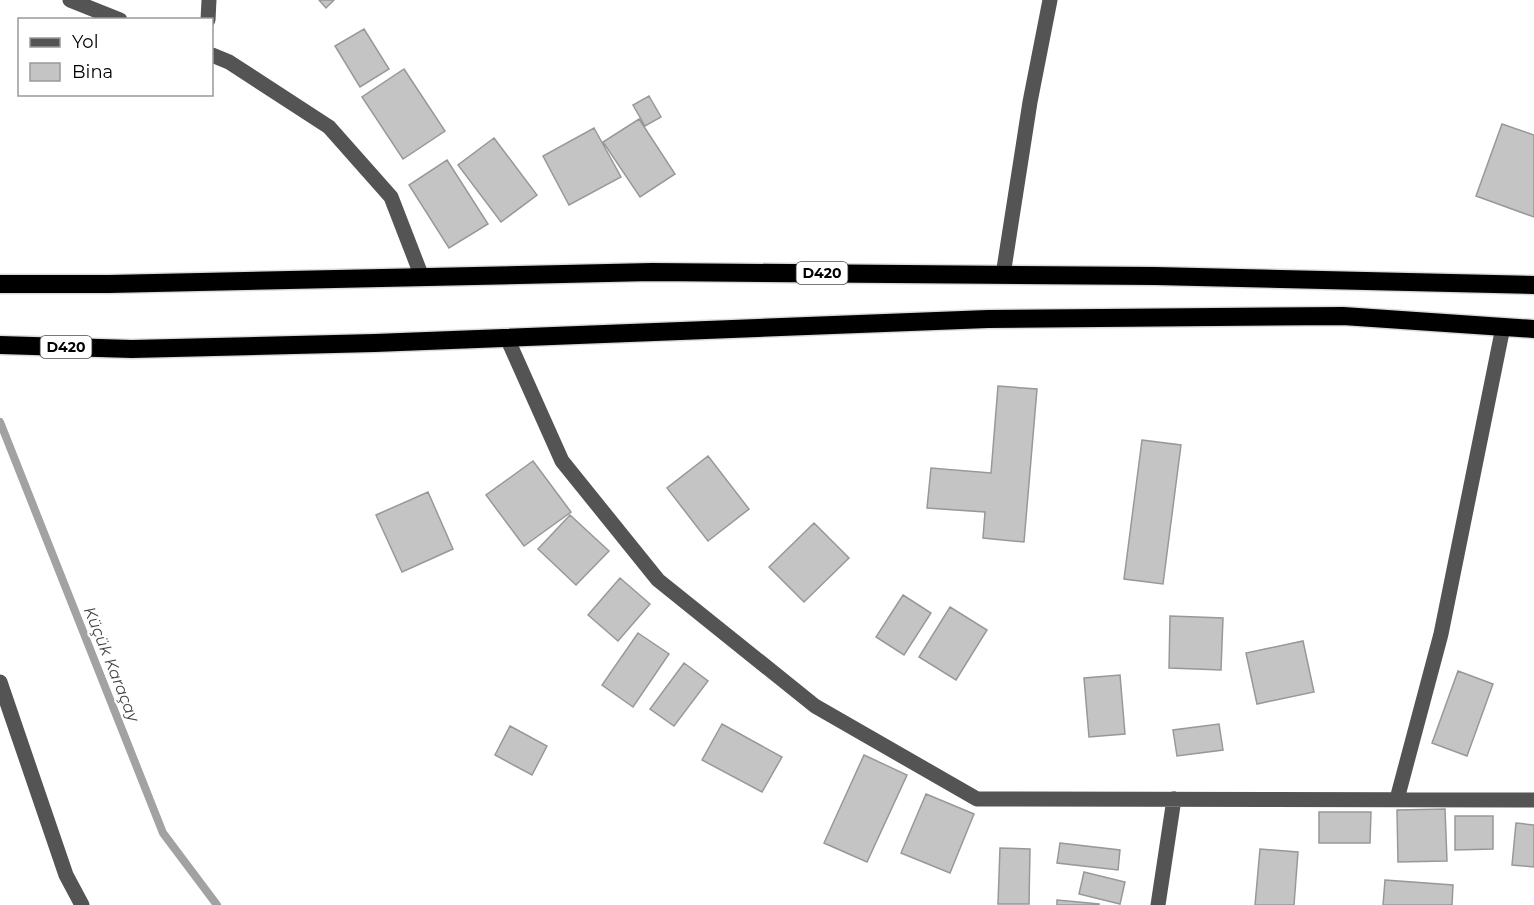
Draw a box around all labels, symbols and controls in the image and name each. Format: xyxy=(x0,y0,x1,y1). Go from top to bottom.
legend xyxy=(18,18,213,96)
text: Yol xyxy=(72,31,98,53)
text: Bina xyxy=(72,61,113,83)
road number: D420 xyxy=(796,262,848,284)
road number: D420 xyxy=(40,336,92,358)
water label: Küçük Karaçay xyxy=(80,604,144,726)

